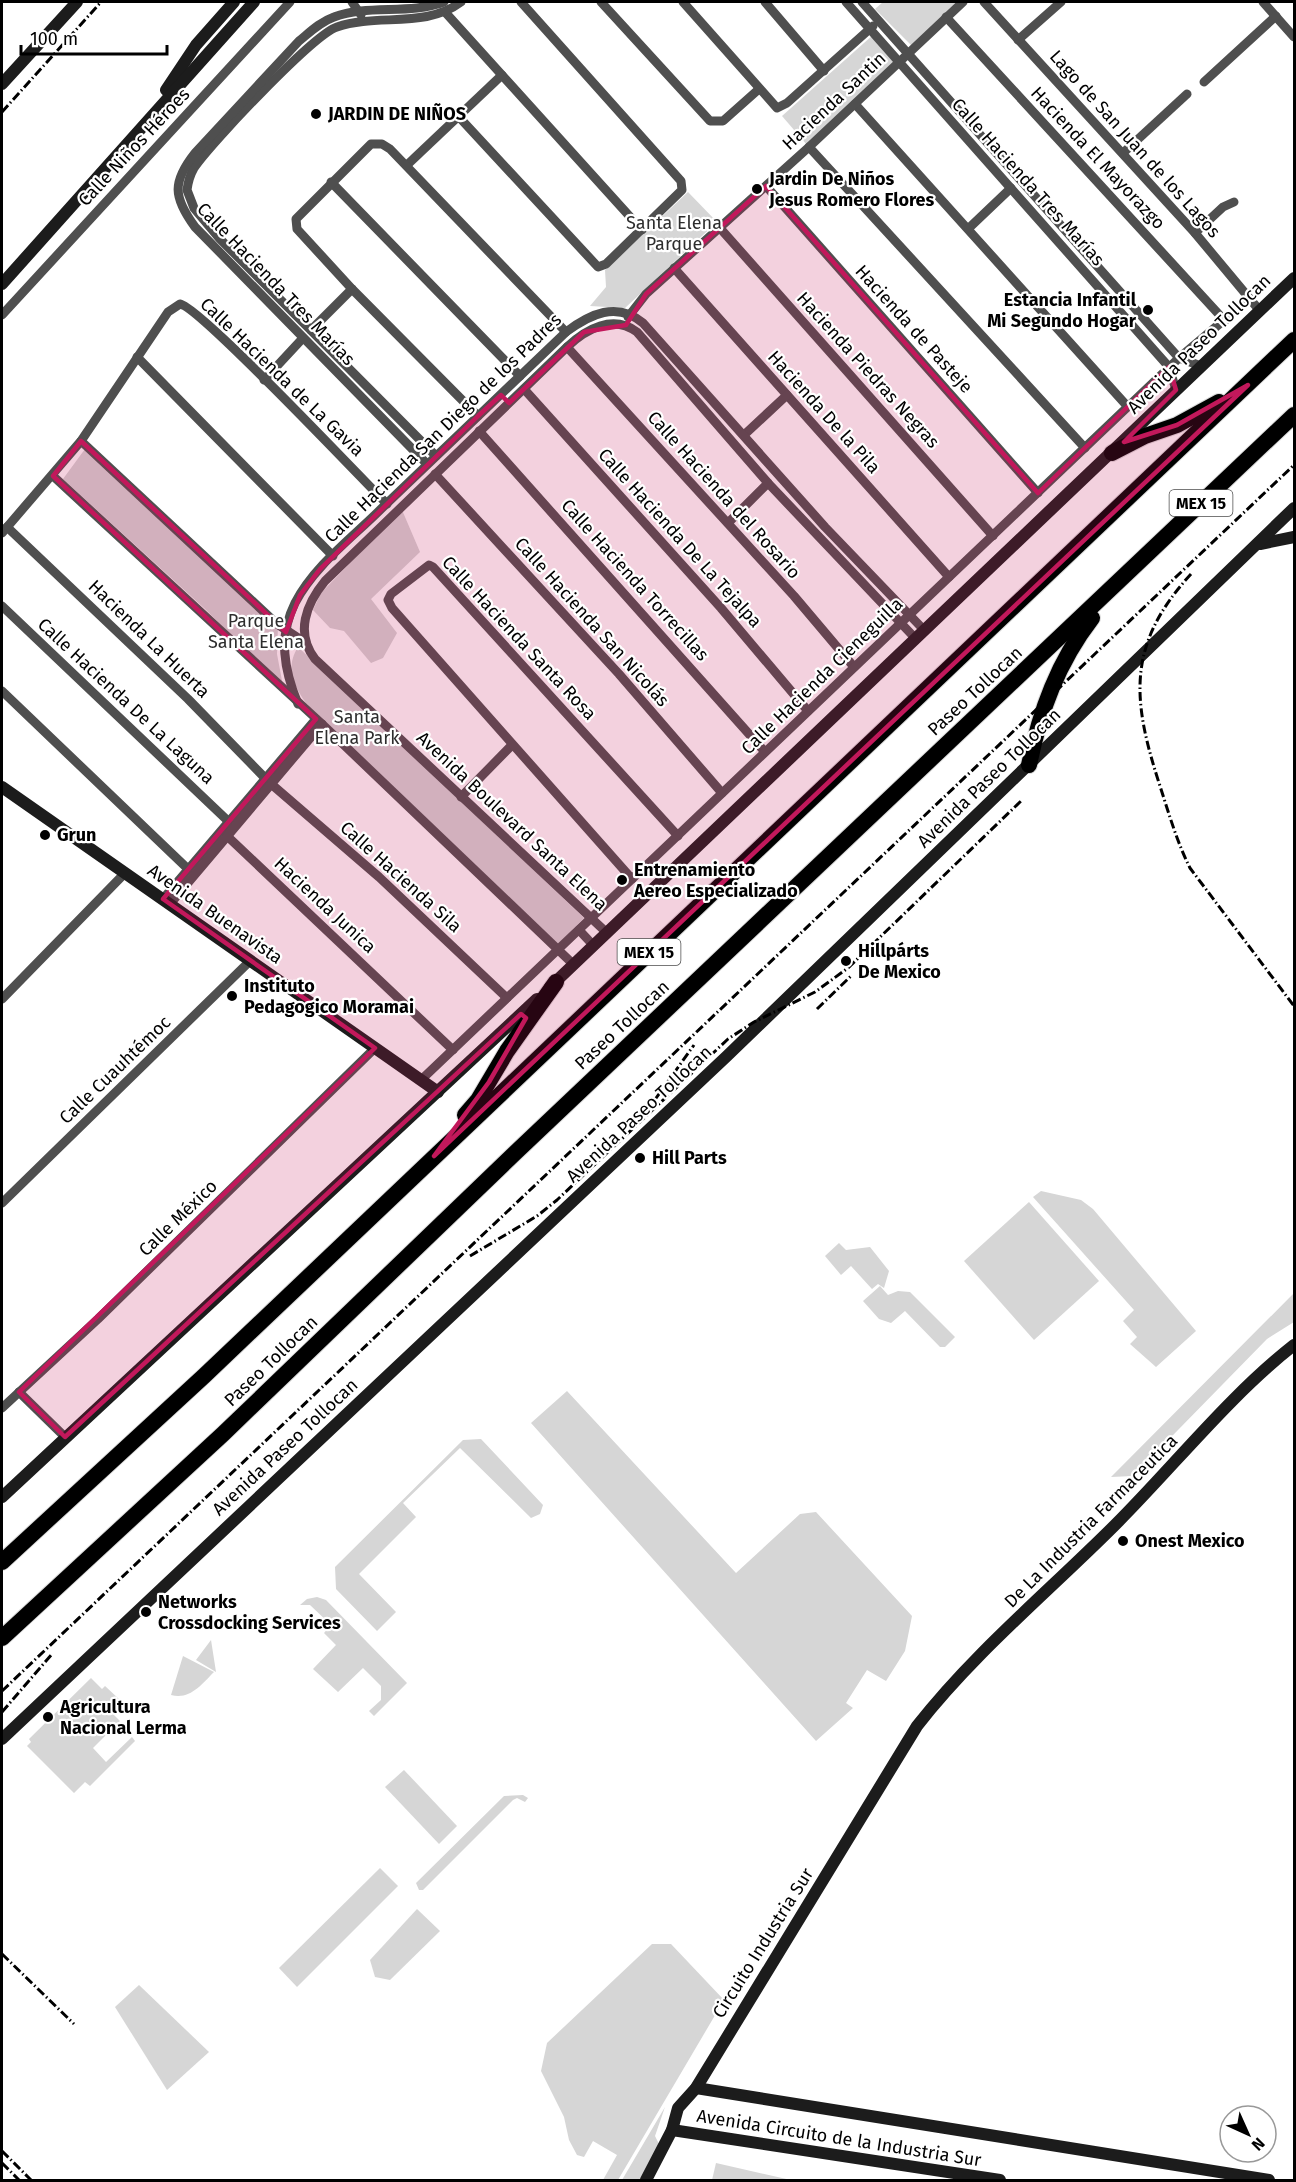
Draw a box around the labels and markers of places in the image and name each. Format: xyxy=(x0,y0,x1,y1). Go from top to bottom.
place label: JARDIN DE NIÑOS xyxy=(327,103,466,125)
marker: JARDIN DE NIÑOS xyxy=(309,107,323,121)
place label: Jardin De Niños Jesus Romero Flores xyxy=(768,168,935,211)
marker: Jardin De Niños Jesus Romero Flores xyxy=(750,182,764,196)
place label: Estancia Infantil Mi Segundo Hogar xyxy=(987,289,1137,332)
marker: Estancia Infantil Mi Segundo Hogar xyxy=(1141,303,1155,317)
place label: Grun xyxy=(57,824,97,846)
marker: Grun xyxy=(38,828,52,842)
place label: Entrenamiento Aereo Especializado xyxy=(633,859,798,902)
marker: Entrenamiento Aereo Especializado xyxy=(615,873,629,887)
place label: Hillpárts De Mexico xyxy=(858,940,941,983)
marker: Hillpárts De Mexico xyxy=(839,954,853,968)
place label: Instituto Pedagogico Moramai xyxy=(244,975,414,1018)
marker: Instituto Pedagogico Moramai xyxy=(225,989,239,1003)
place label: Hill Parts xyxy=(652,1147,727,1169)
marker: Hill Parts xyxy=(633,1151,647,1165)
place label: Onest Mexico xyxy=(1135,1530,1245,1552)
marker: Onest Mexico xyxy=(1116,1534,1130,1548)
place label: Networks Crossdocking Services xyxy=(158,1591,341,1634)
marker: Networks Crossdocking Services xyxy=(139,1605,153,1619)
place label: Agricultura Nacional Lerma xyxy=(59,1696,187,1739)
marker: Agricultura Nacional Lerma xyxy=(41,1710,55,1724)

